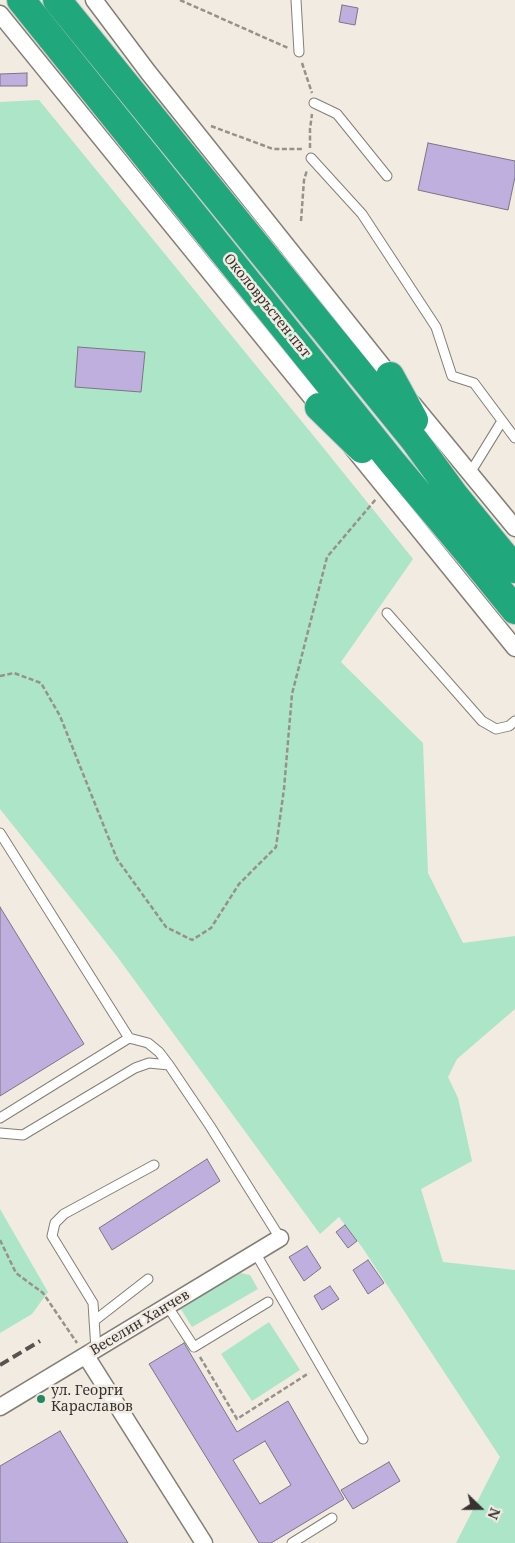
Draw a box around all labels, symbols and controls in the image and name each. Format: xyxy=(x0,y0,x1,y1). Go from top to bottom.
street label: Околовръстен път xyxy=(220,251,314,361)
street label: Веселин Ханчев xyxy=(87,1287,193,1359)
place label: ул. Георги Караславов xyxy=(51,1383,133,1415)
marker: ул. Георги Караславов xyxy=(35,1393,47,1405)
north arrow xyxy=(455,1483,505,1533)
text: N xyxy=(483,1505,505,1522)

